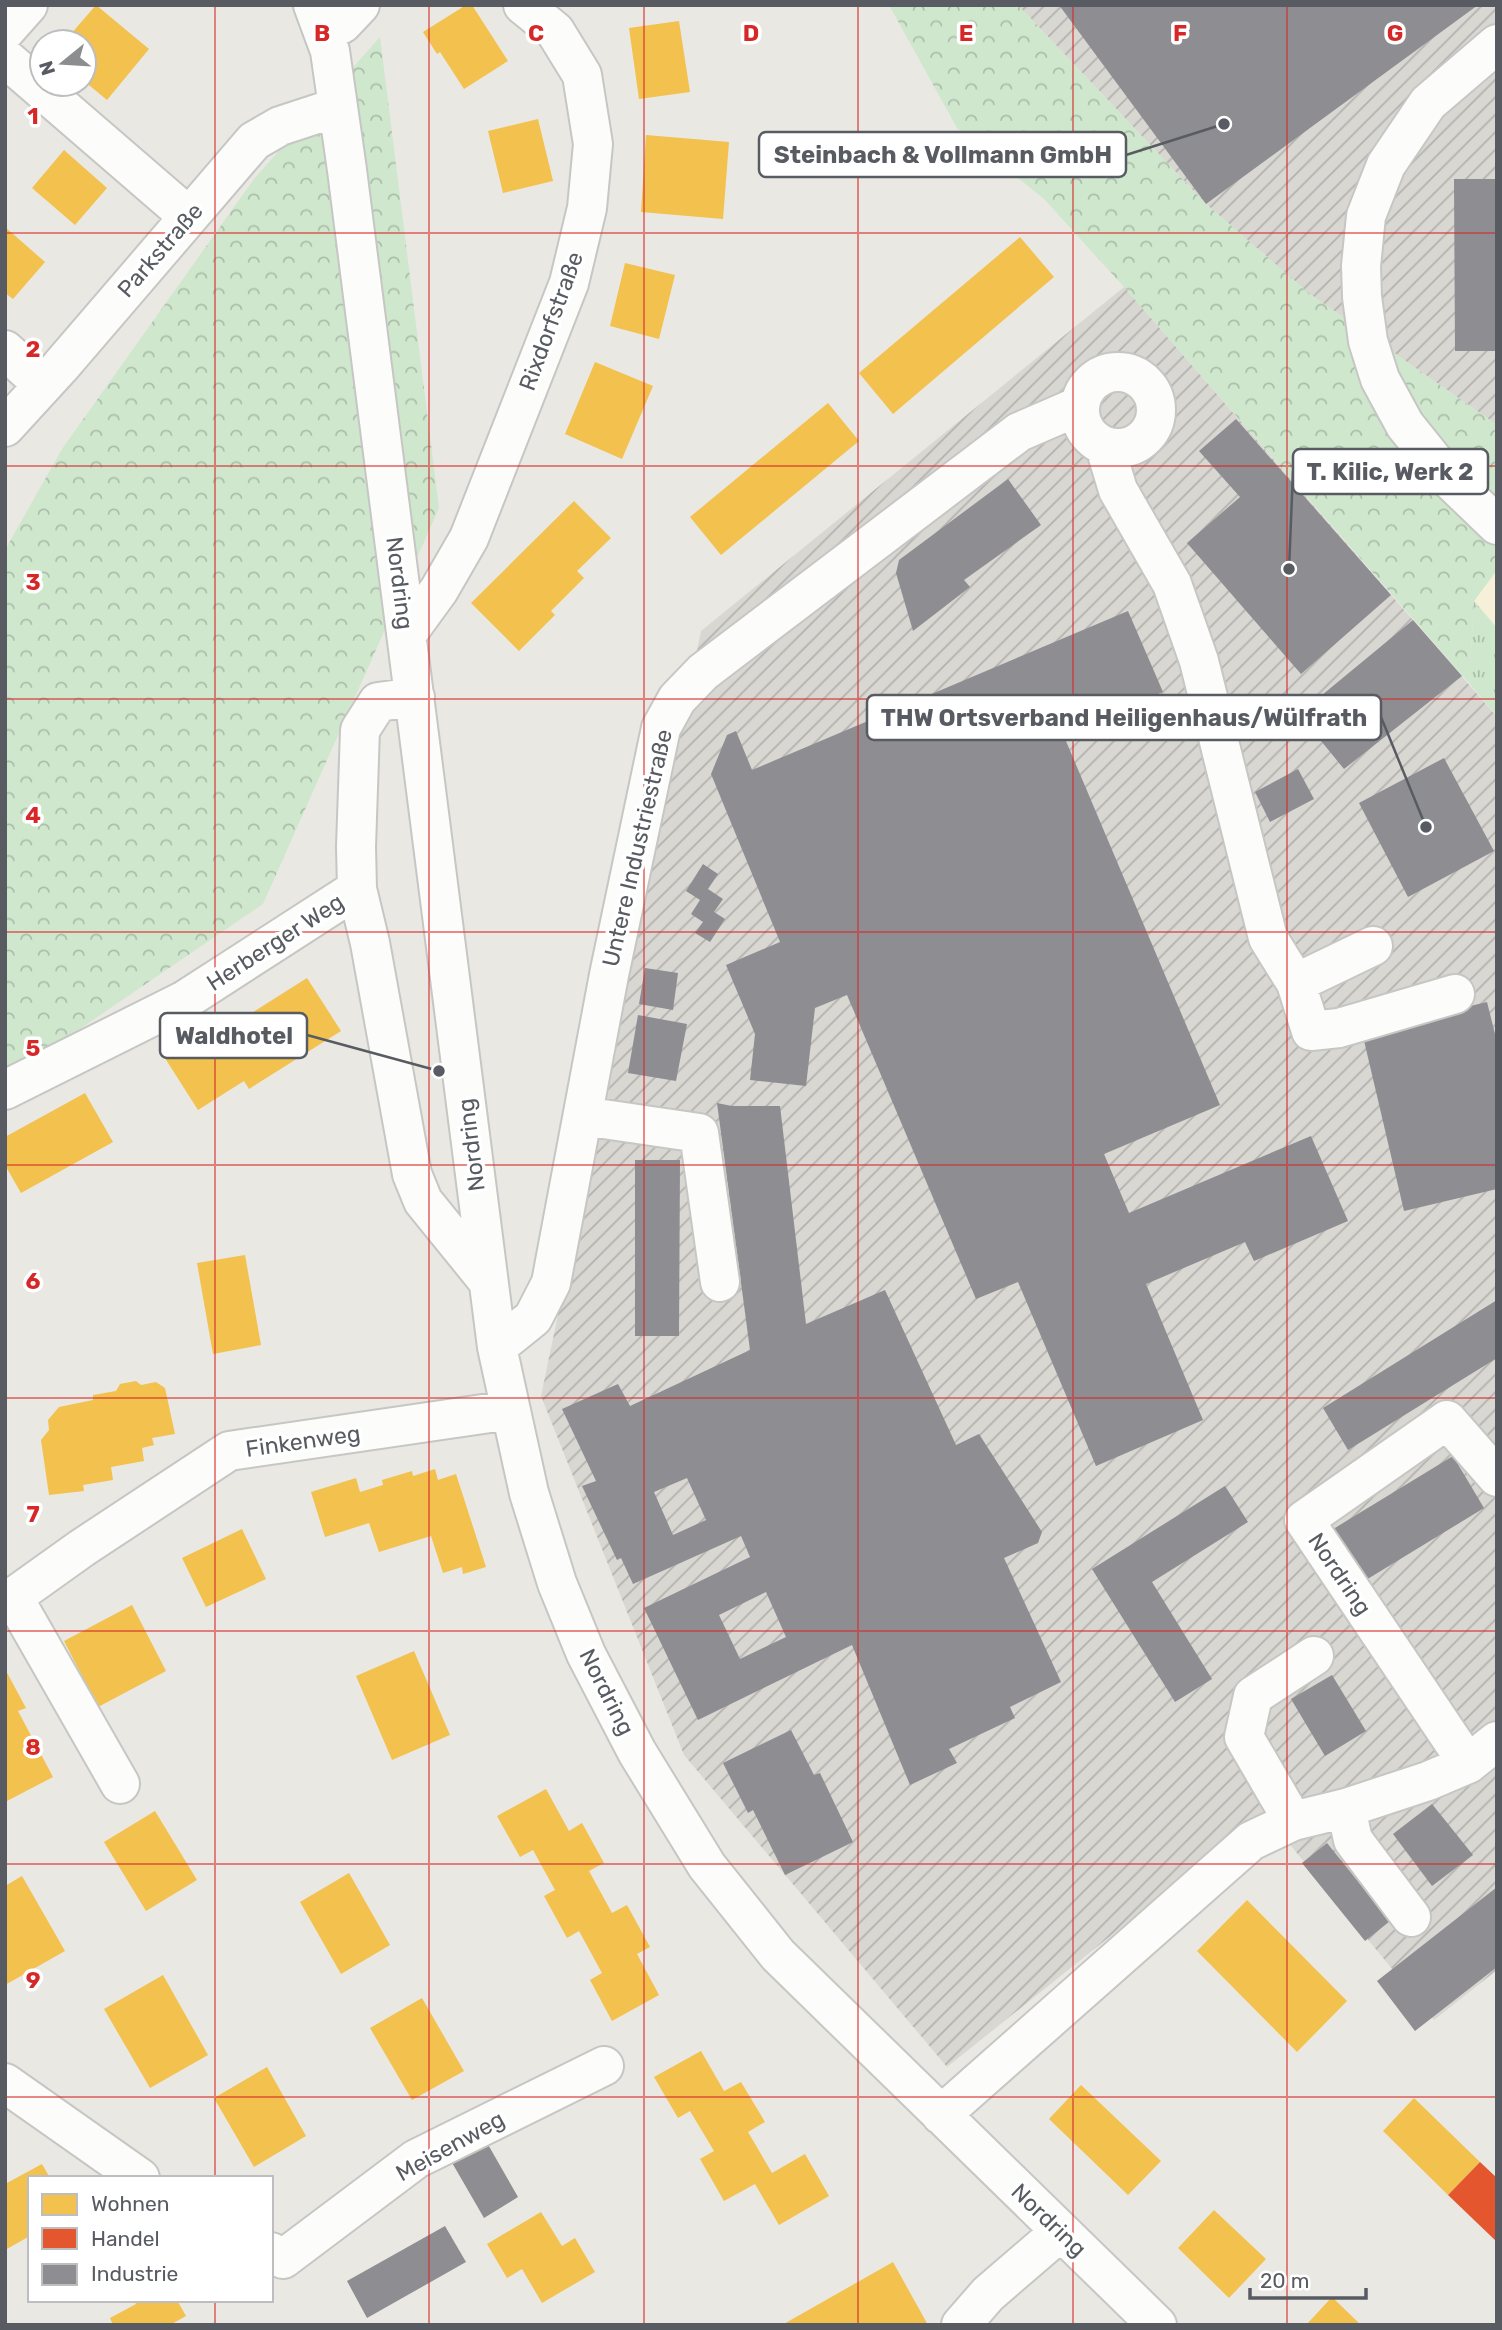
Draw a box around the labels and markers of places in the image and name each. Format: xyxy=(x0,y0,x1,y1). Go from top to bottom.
callout: Steinbach & Vollmann GmbH xyxy=(759,132,1126,177)
callout: T. Kilic, Werk 2 xyxy=(1293,449,1488,494)
callout: THW Ortsverband Heiligenhaus/Wülfrath xyxy=(867,695,1381,740)
callout: Waldhotel xyxy=(160,1013,307,1058)

